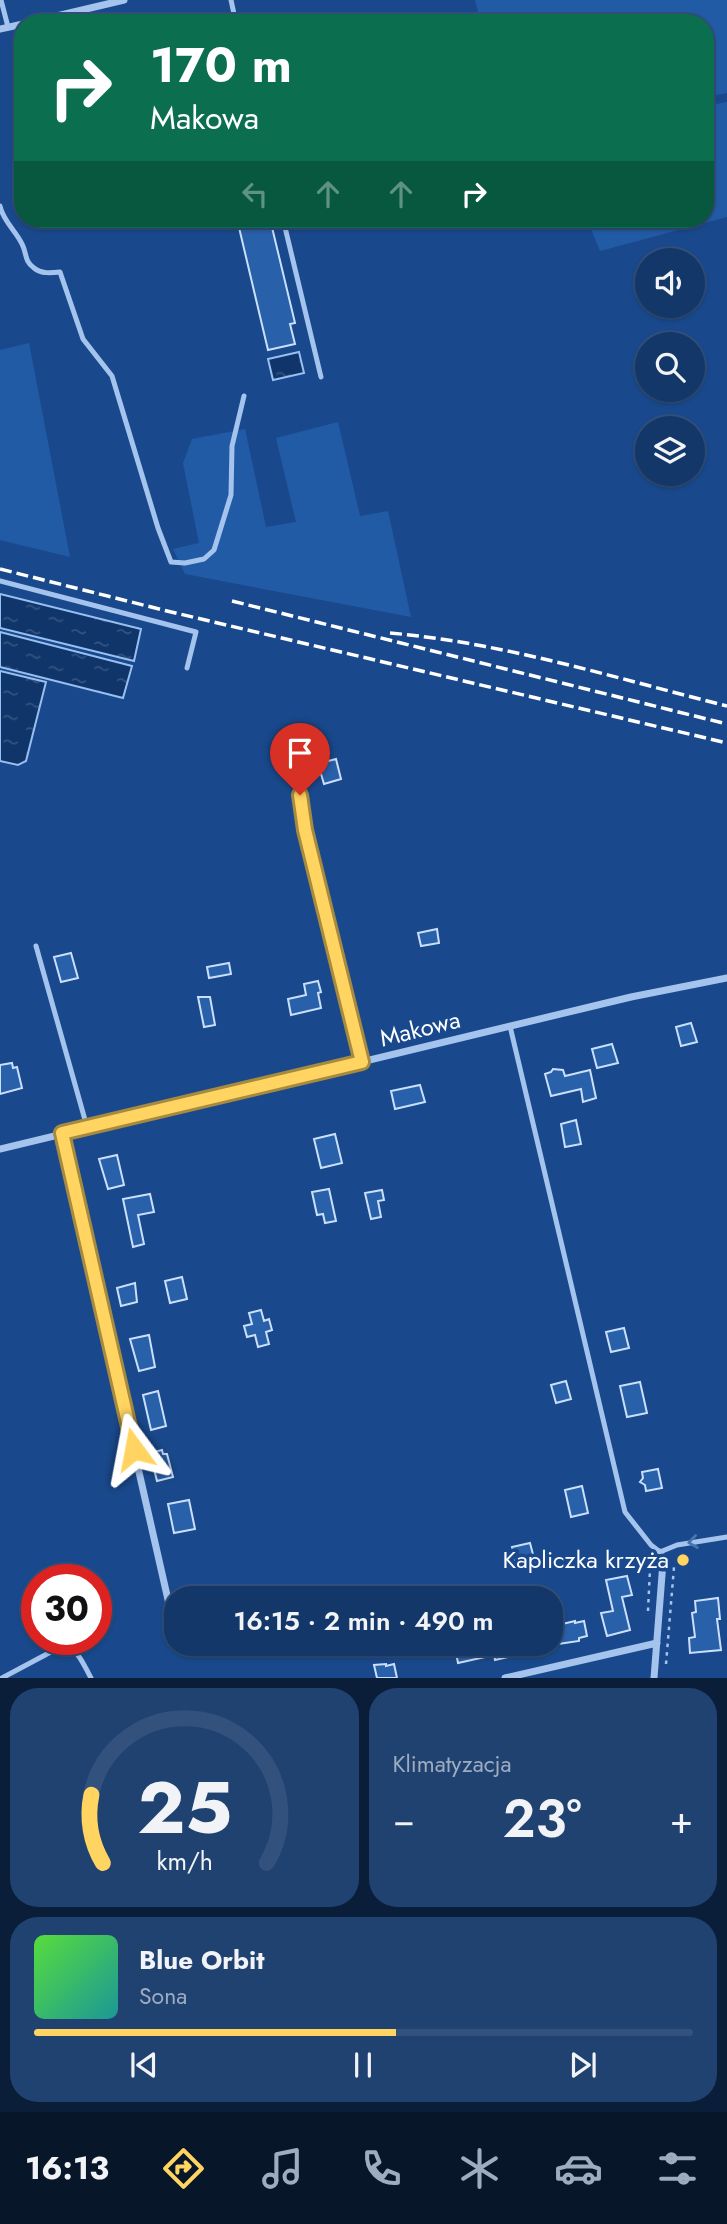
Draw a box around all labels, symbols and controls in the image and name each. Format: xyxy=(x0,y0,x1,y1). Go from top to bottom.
text: 170 m xyxy=(150,30,292,100)
icon: right xyxy=(35,42,126,133)
text: Makowa xyxy=(150,95,259,141)
icon: left xyxy=(236,175,274,213)
icon: ahead xyxy=(309,175,347,213)
icon: ahead xyxy=(382,175,420,213)
icon: right xyxy=(455,175,493,213)
map controls xyxy=(635,248,705,486)
button: sound xyxy=(635,248,705,318)
button: search xyxy=(635,332,705,402)
button: layers xyxy=(635,416,705,486)
pin xyxy=(270,723,330,795)
icon: arrive xyxy=(281,734,319,772)
street label: Makowa xyxy=(376,1002,464,1055)
position arrow xyxy=(97,1412,171,1486)
one-way arrow xyxy=(687,1535,699,1550)
place label: Kapliczka krzyża xyxy=(503,1542,669,1577)
marker: Kapliczka krzyża xyxy=(675,1552,691,1568)
speed limit sign: 30 xyxy=(21,1564,112,1655)
text: 16:15 · 2 min · 490 m xyxy=(233,1602,494,1640)
text: Klimatyzacja xyxy=(393,1747,512,1781)
text: 25 xyxy=(137,1756,232,1861)
text: 23° xyxy=(503,1781,582,1857)
text: − xyxy=(393,1792,415,1847)
text: + xyxy=(670,1792,693,1847)
text: km/h xyxy=(156,1843,213,1879)
text: Blue Orbit xyxy=(139,1941,264,1979)
text: Sona xyxy=(139,1979,187,2013)
icon: previous xyxy=(125,2046,163,2084)
icon: pause xyxy=(344,2046,382,2084)
icon: next xyxy=(564,2046,602,2084)
icon: directions xyxy=(159,2144,208,2193)
icon: music xyxy=(258,2144,307,2193)
icon: phone xyxy=(357,2144,406,2193)
icon: climate xyxy=(455,2144,504,2193)
icon: car xyxy=(554,2144,603,2193)
icon: filters xyxy=(653,2144,702,2193)
text: 16:13 xyxy=(25,2145,109,2191)

